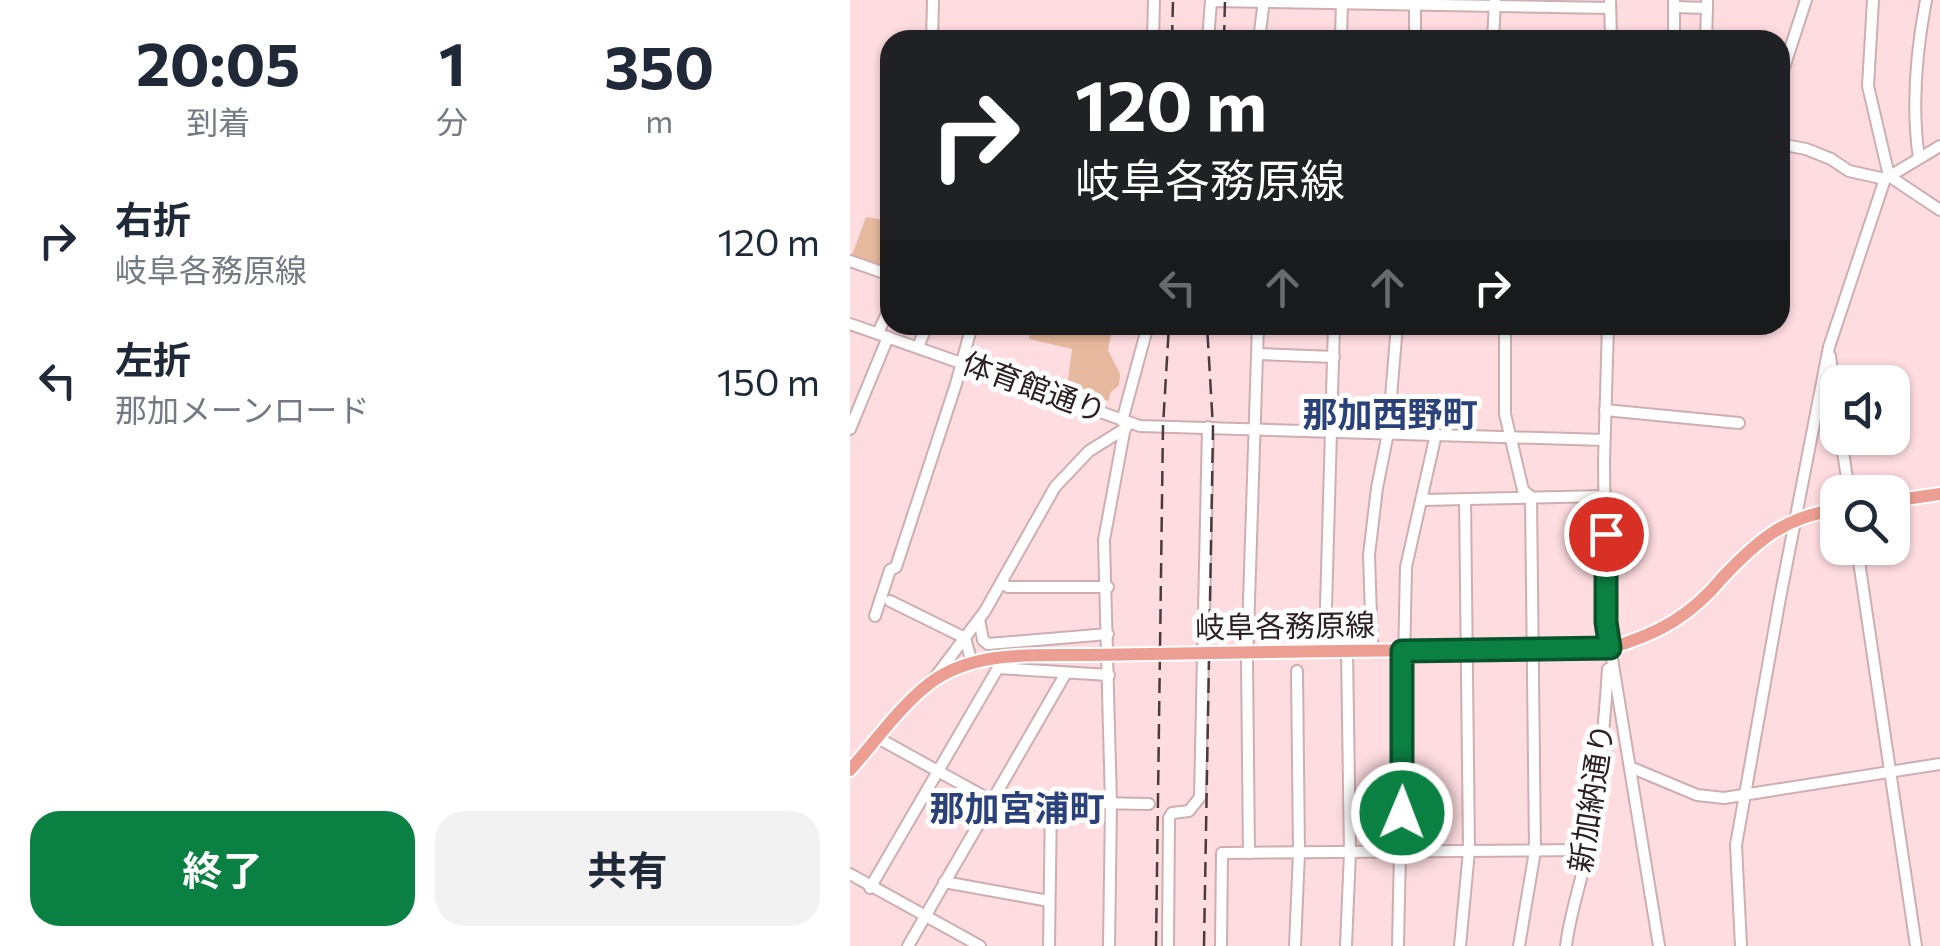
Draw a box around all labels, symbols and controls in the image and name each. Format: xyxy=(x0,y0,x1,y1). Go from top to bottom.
text: 20:05 xyxy=(136,25,300,98)
text: 1 xyxy=(439,25,466,98)
text: 350 xyxy=(604,28,714,101)
text: 120 m xyxy=(1075,60,1267,145)
icon: right xyxy=(910,70,1040,200)
text: m xyxy=(645,100,673,140)
text: 到着 xyxy=(186,101,250,141)
text: 分 xyxy=(436,101,468,141)
text: 岐阜各務原線 xyxy=(1075,151,1345,206)
text: 右折 xyxy=(115,195,191,242)
icon: right xyxy=(30,213,85,268)
text: 120 m xyxy=(718,217,820,264)
text: 岐阜各務原線 xyxy=(115,249,307,289)
icon: left xyxy=(1150,260,1205,315)
icon: ahead xyxy=(1255,260,1310,315)
icon: ahead xyxy=(1360,260,1415,315)
icon: right xyxy=(1465,260,1520,315)
text: 左折 xyxy=(115,335,191,382)
street label: 体育館通り xyxy=(958,343,1112,429)
icon: left xyxy=(30,353,85,408)
text: 150 m xyxy=(717,357,820,404)
map controls xyxy=(1820,365,1910,565)
button: sound xyxy=(1820,365,1910,455)
text: 那加メーンロード xyxy=(115,389,369,429)
district label: 那加西野町 xyxy=(1302,391,1478,434)
button: search xyxy=(1820,475,1910,565)
pin xyxy=(1564,492,1649,577)
icon: arrive xyxy=(1579,507,1634,562)
street label: 岐阜各務原線 xyxy=(1195,604,1375,645)
street label: 新加納通り xyxy=(1560,721,1620,875)
position arrow xyxy=(1350,761,1454,865)
district label: 那加宮浦町 xyxy=(929,785,1105,828)
button: 終了 xyxy=(30,811,415,926)
button: 共有 xyxy=(435,811,820,926)

